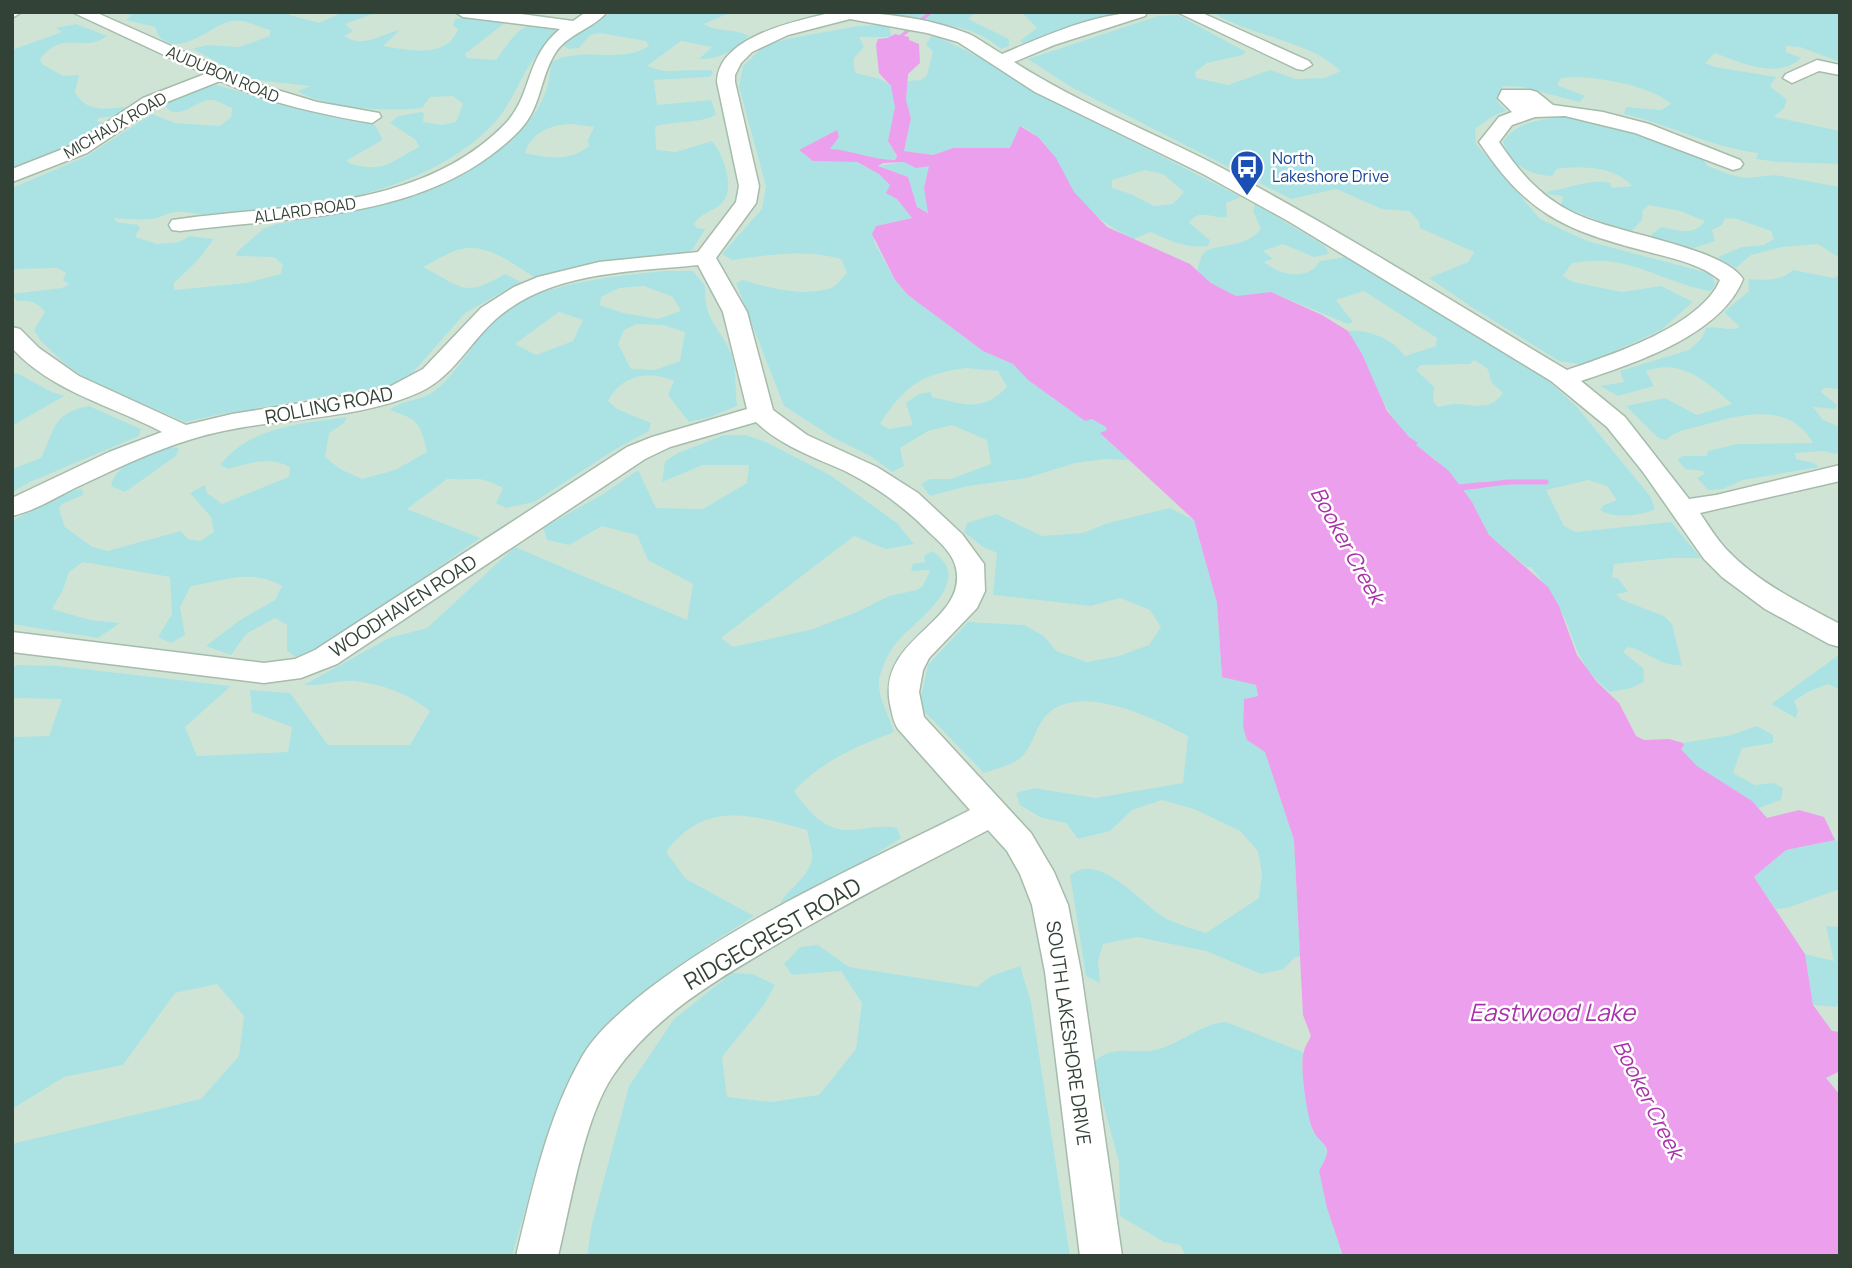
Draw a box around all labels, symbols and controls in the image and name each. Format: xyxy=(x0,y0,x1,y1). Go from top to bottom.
street label: AUDUBON ROAD xyxy=(163,40,283,108)
street label: MICHAUX ROAD xyxy=(59,86,171,163)
place label: North Lakeshore Drive xyxy=(1272,147,1389,187)
bus stop icon: North Lakeshore Drive xyxy=(1228,148,1266,197)
street label: ALLARD ROAD xyxy=(253,192,358,228)
street label: ROLLING ROAD xyxy=(263,380,395,430)
water label: Booker Creek xyxy=(1304,482,1393,611)
street label: WOODHAVEN ROAD xyxy=(324,549,482,663)
street label: RIDGECREST ROAD xyxy=(677,869,867,997)
street label: SOUTH LAKESHORE DRIVE xyxy=(1040,919,1098,1147)
water label: Eastwood Lake xyxy=(1469,995,1637,1028)
water label: Booker Creek xyxy=(1607,1035,1692,1165)

